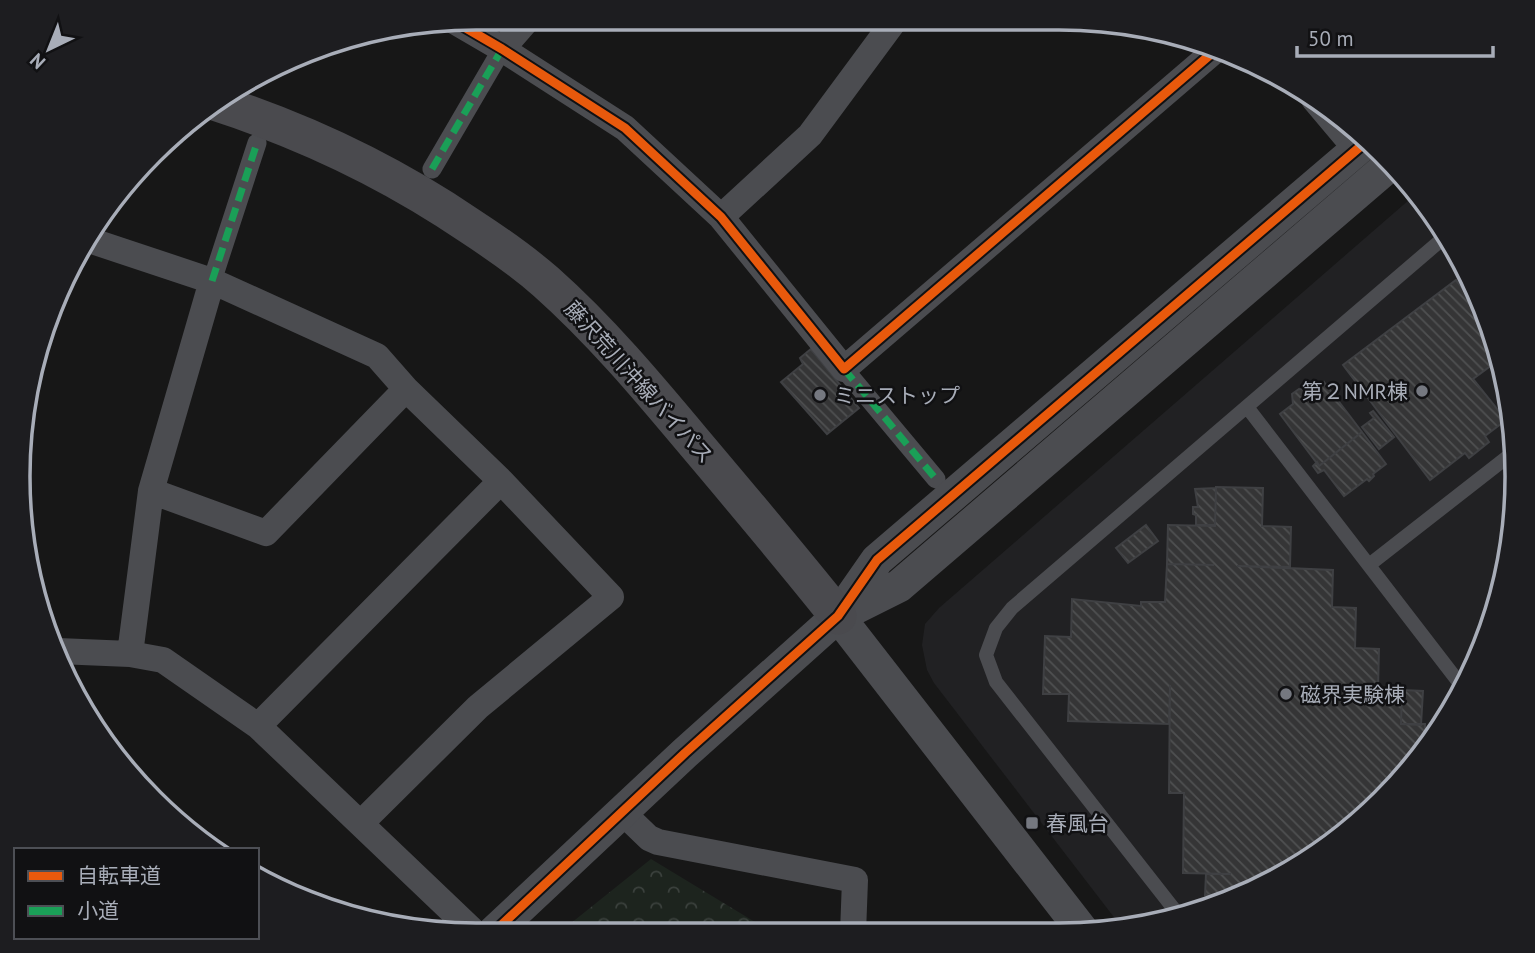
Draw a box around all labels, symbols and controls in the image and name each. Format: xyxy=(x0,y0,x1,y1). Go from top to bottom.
north arrow xyxy=(14,14,84,84)
scale bar xyxy=(1297,14,1493,58)
text: 50 m xyxy=(1308,25,1354,52)
text: N xyxy=(25,48,50,74)
street label: 藤沢荒川沖線バイパス xyxy=(559,295,719,469)
place label: 第２NMR棟 xyxy=(1302,378,1408,405)
place label: ミニストップ xyxy=(834,382,960,409)
marker: 第２NMR棟 xyxy=(1414,383,1430,399)
marker: ミニストップ xyxy=(812,387,828,403)
place label: 磁界実験棟 xyxy=(1300,681,1405,708)
marker: 磁界実験棟 xyxy=(1278,686,1294,702)
place label: 春風台 xyxy=(1046,810,1109,837)
marker: 春風台 xyxy=(1024,815,1040,831)
legend xyxy=(14,848,259,939)
text: 自転車道 xyxy=(77,862,161,889)
text: 小道 xyxy=(77,897,119,924)

